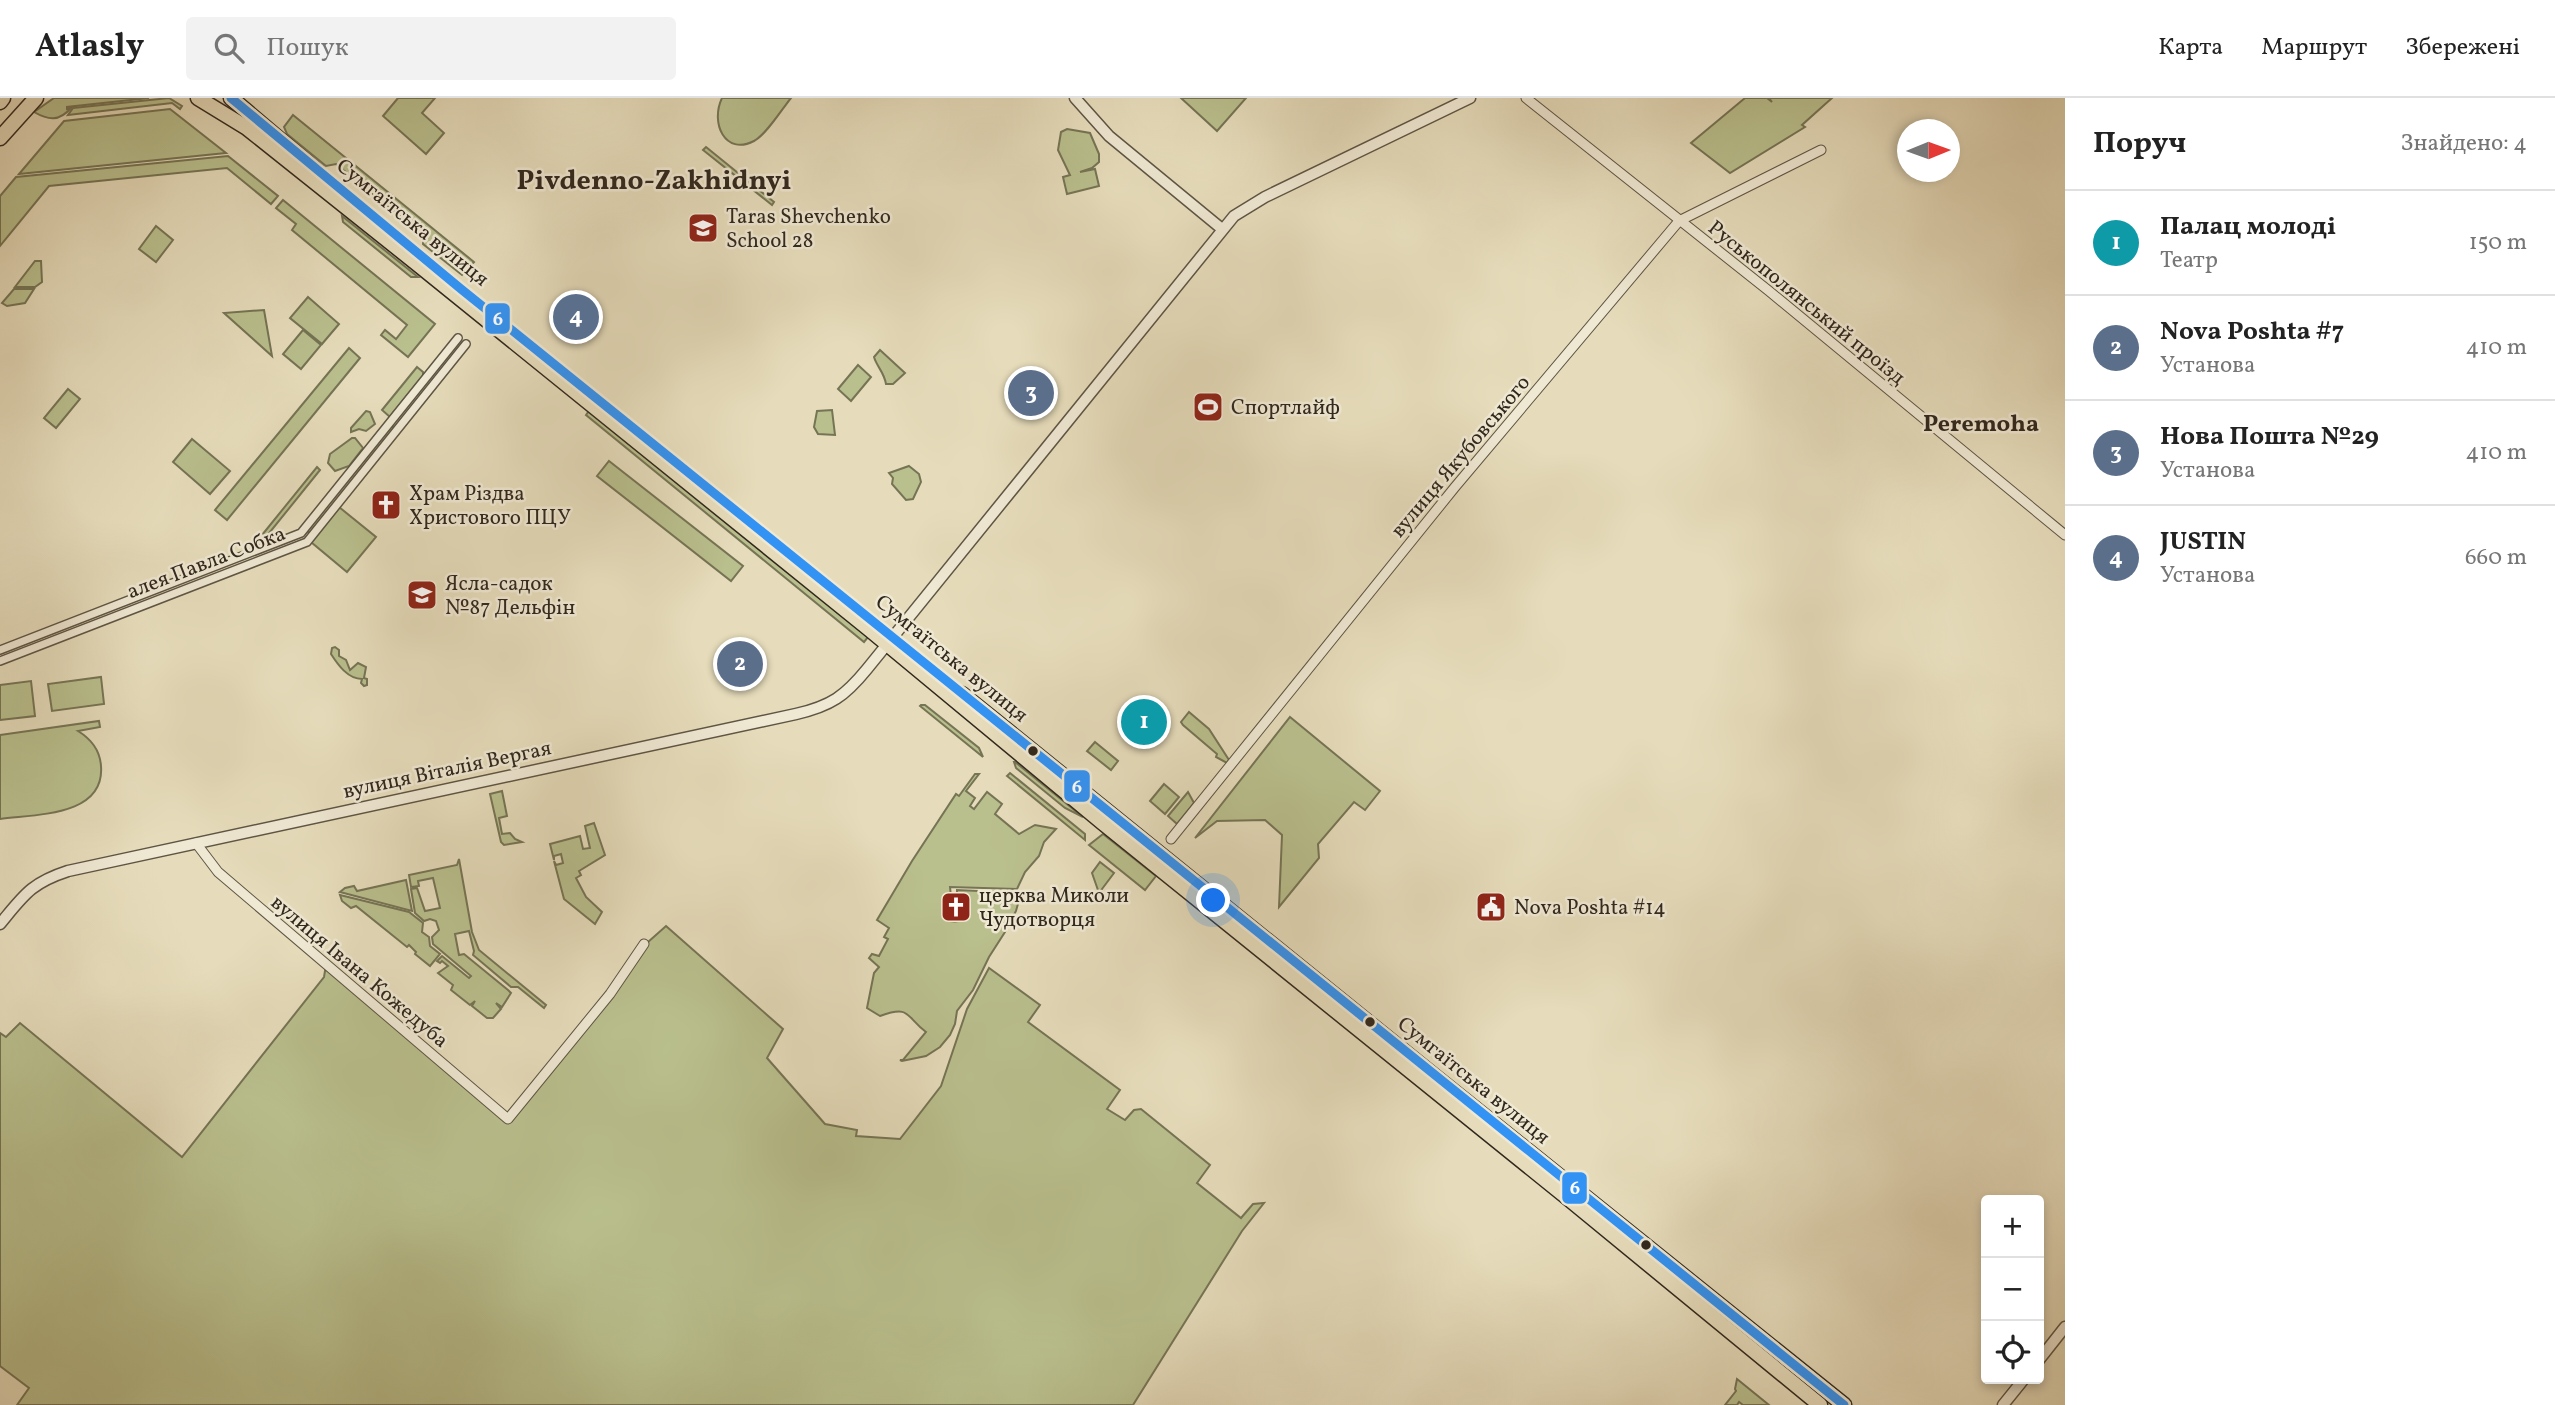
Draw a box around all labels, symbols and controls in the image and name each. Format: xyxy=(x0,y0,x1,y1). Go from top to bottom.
search box xyxy=(186,17,676,80)
text: Atlasly xyxy=(35,25,144,71)
icon: search xyxy=(210,29,248,67)
text: Пошук xyxy=(266,30,349,66)
text: Карта xyxy=(2158,31,2223,65)
text: Маршрут xyxy=(2261,31,2367,65)
text: Збережені xyxy=(2405,31,2520,65)
north arrow xyxy=(1897,119,1960,182)
text: Поруч xyxy=(2093,123,2186,165)
text: Знайдено: 4 xyxy=(2400,128,2527,160)
street label: Сумгаїтська вулиця xyxy=(330,152,495,294)
district label: Pivdenno-Zakhidnyi xyxy=(517,162,791,201)
place label: Taras Shevchenko School 28 xyxy=(726,203,891,256)
text: Палац молоді xyxy=(2160,209,2336,245)
school or university icon: Taras Shevchenko School 28 xyxy=(686,211,720,245)
street label: Руськополянський проїзд xyxy=(1701,214,1911,392)
text: 1 xyxy=(2111,227,2121,259)
text: 150 m xyxy=(2469,227,2527,259)
text: Театр xyxy=(2160,245,2218,277)
pin: 4 xyxy=(553,291,599,343)
line badge: 6 xyxy=(484,302,511,335)
text: 6 xyxy=(493,307,503,333)
text: Nova Poshta #7 xyxy=(2160,314,2344,350)
text: 2 xyxy=(2110,332,2122,364)
text: 410 m xyxy=(2466,332,2527,364)
text: Установа xyxy=(2160,350,2255,382)
pin: 3 xyxy=(1008,367,1054,419)
street label: вулиця Якубовського xyxy=(1385,370,1538,544)
sports icon: Спортлайф xyxy=(1191,390,1225,424)
place label: Спортлайф xyxy=(1231,394,1340,423)
district label: Peremoha xyxy=(1923,408,2039,442)
text: Нова Пошта №29 xyxy=(2160,419,2379,455)
text: 3 xyxy=(2110,437,2122,469)
text: 410 m xyxy=(2466,437,2527,469)
text: Установа xyxy=(2160,455,2255,487)
place label: Храм Різдва Христового ПЦУ xyxy=(409,480,571,533)
church icon: Храм Різдва Христового ПЦУ xyxy=(369,488,403,522)
street label: алея Павла Собка xyxy=(123,520,290,607)
text: JUSTIN xyxy=(2160,524,2246,560)
text: 4 xyxy=(2109,542,2123,574)
text: 660 m xyxy=(2465,542,2527,574)
text: Установа xyxy=(2160,560,2255,592)
place label: Ясла-садок №87 Дельфін xyxy=(445,570,575,623)
school or university icon: Ясла-садок №87 Дельфін xyxy=(405,578,439,612)
street label: Сумгаїтська вулиця xyxy=(869,588,1034,730)
pin: 2 xyxy=(717,638,763,690)
pin: 1 xyxy=(1121,696,1167,748)
street label: вулиця Віталія Вергая xyxy=(341,734,554,807)
unlabelled marker xyxy=(1026,744,1040,758)
line badge: 6 xyxy=(1063,769,1091,803)
text: 6 xyxy=(1072,775,1082,801)
place label: церква Миколи Чудотворця xyxy=(979,882,1129,935)
your location xyxy=(1196,883,1230,917)
street label: вулиця Івана Кожедуба xyxy=(264,889,454,1055)
church icon: церква Миколи Чудотворця xyxy=(939,890,973,924)
public building icon: Nova Poshta #14 xyxy=(1474,890,1508,924)
place label: Nova Poshta #14 xyxy=(1514,894,1666,923)
street label: Сумгаїтська вулиця xyxy=(1391,1010,1556,1152)
unlabelled marker xyxy=(1363,1015,1377,1029)
line badge: 6 xyxy=(1561,1171,1588,1205)
text: 6 xyxy=(1570,1176,1580,1202)
map controls xyxy=(1981,1195,2044,1384)
button: + xyxy=(1981,1195,2044,1258)
unlabelled marker xyxy=(1639,1238,1653,1252)
button: − xyxy=(1981,1258,2044,1321)
button: locate xyxy=(1981,1321,2044,1384)

